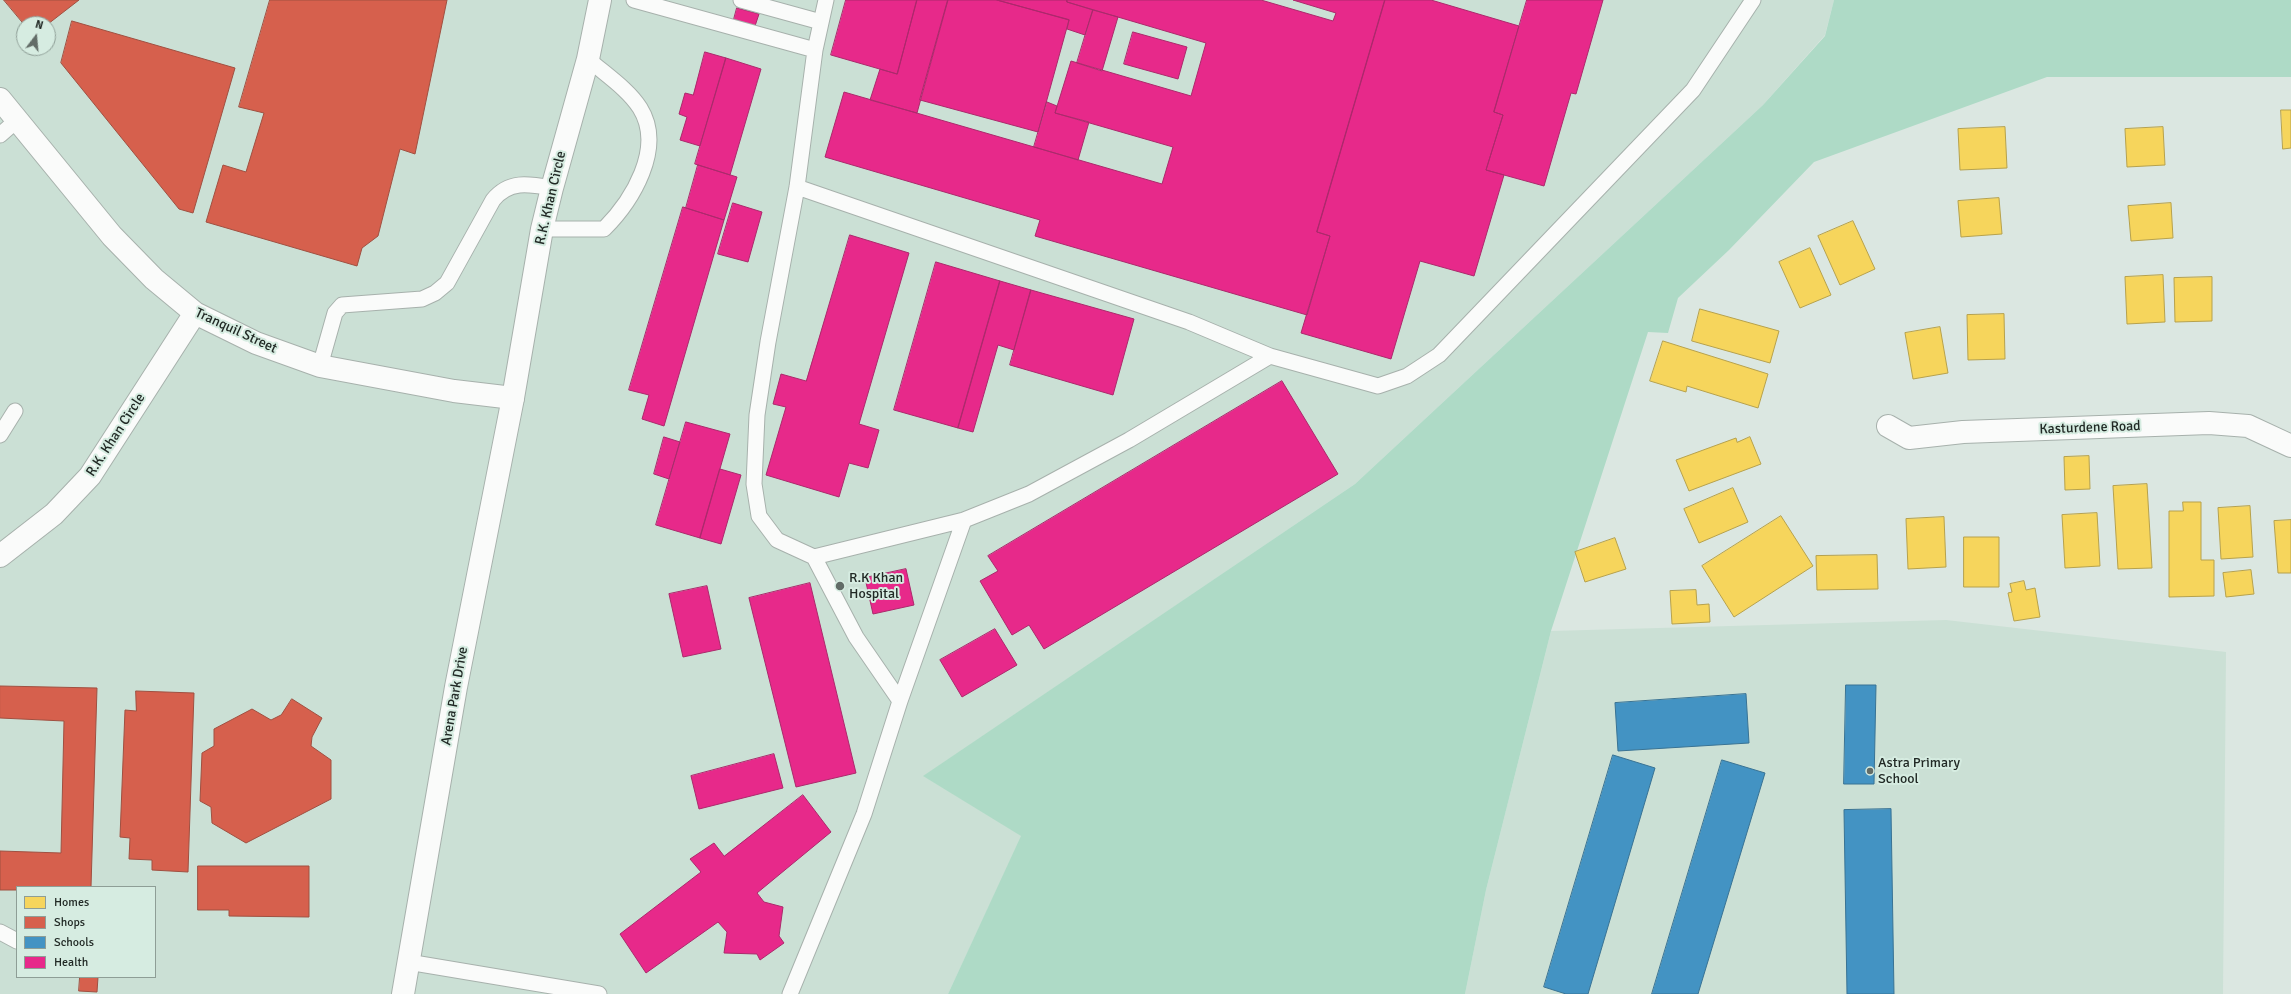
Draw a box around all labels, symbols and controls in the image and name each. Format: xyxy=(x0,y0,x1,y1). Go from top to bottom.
north arrow xyxy=(16,16,56,56)
text: N xyxy=(34,18,45,32)
street label: R.K. Khan Circle xyxy=(532,149,570,247)
street label: Tranquil Street xyxy=(192,305,280,357)
street label: R.K. Khan Circle xyxy=(83,390,149,480)
street label: Kasturdene Road xyxy=(2039,418,2141,438)
place label: R.K Khan Hospital xyxy=(849,570,903,602)
marker: R.K Khan Hospital xyxy=(834,580,846,592)
street label: Arena Park Drive xyxy=(438,646,472,746)
place label: Astra Primary School xyxy=(1878,755,1960,788)
marker: Astra Primary School xyxy=(1865,766,1875,776)
legend xyxy=(16,886,156,978)
text: Homes xyxy=(54,895,89,910)
text: Shops xyxy=(54,915,85,930)
text: Schools xyxy=(54,935,94,950)
text: Health xyxy=(54,955,88,970)

